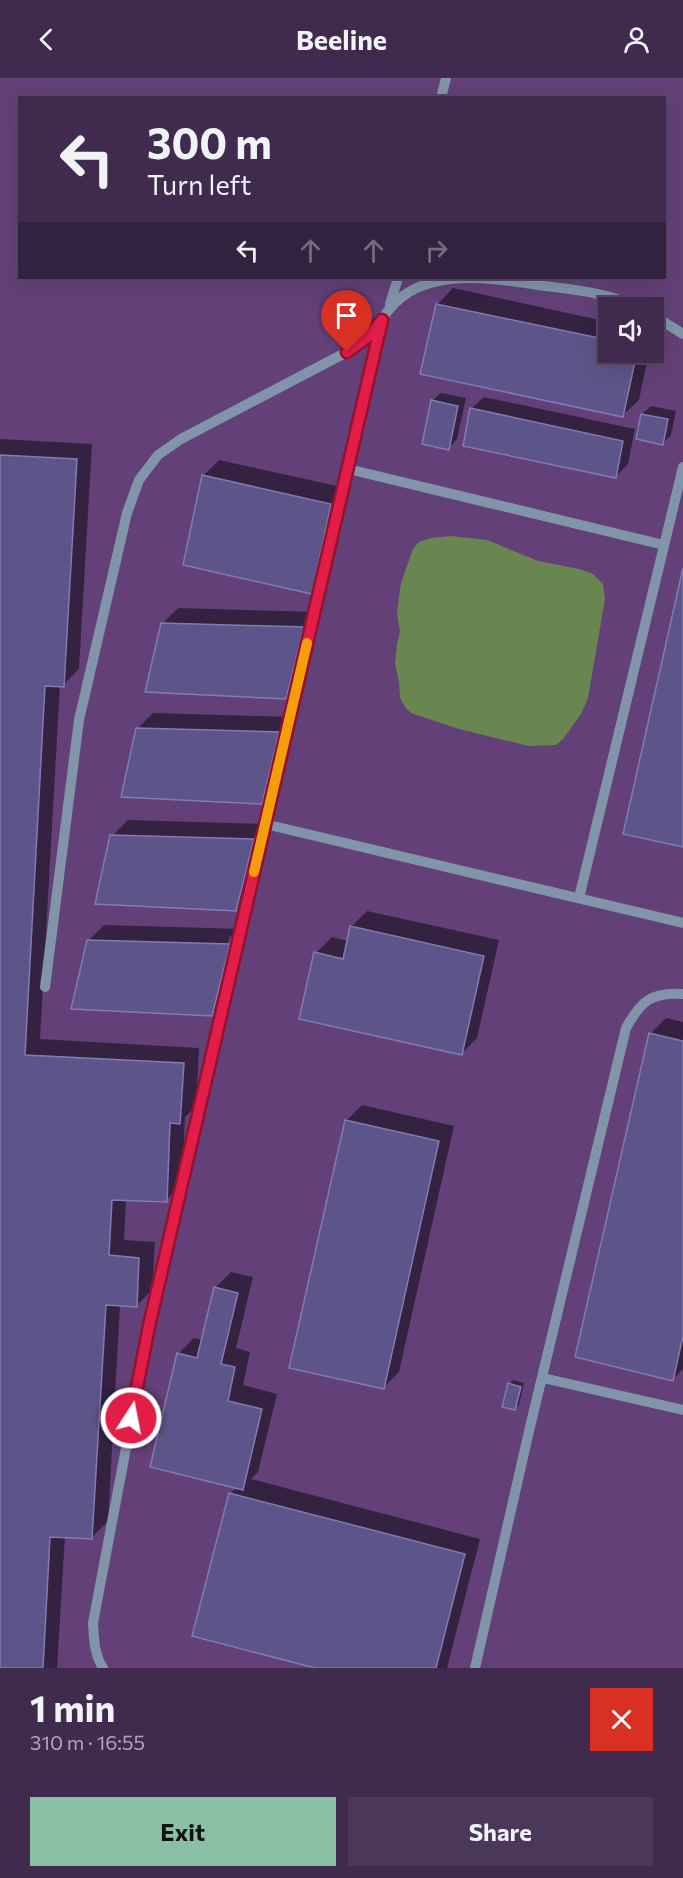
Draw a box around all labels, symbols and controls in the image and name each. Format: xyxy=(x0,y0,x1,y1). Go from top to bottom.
icon: back xyxy=(30,23,63,56)
text: Beeline xyxy=(296,23,387,56)
icon: person xyxy=(620,23,653,56)
text: 300 m xyxy=(147,116,272,168)
icon: left xyxy=(48,120,126,198)
text: Turn left xyxy=(147,168,251,201)
icon: left xyxy=(231,234,264,267)
icon: ahead xyxy=(294,234,327,267)
icon: ahead xyxy=(357,234,390,267)
icon: right xyxy=(420,234,453,267)
pin xyxy=(321,290,372,352)
map controls xyxy=(598,297,664,363)
button: sound xyxy=(598,297,664,363)
icon: arrive xyxy=(330,299,363,332)
position arrow xyxy=(99,1386,163,1450)
text: 1 min xyxy=(30,1685,115,1729)
button: close xyxy=(590,1688,653,1751)
text: 310 m · 16:55 xyxy=(30,1730,145,1754)
button: Exit xyxy=(30,1797,336,1866)
button: Share xyxy=(348,1797,653,1866)

